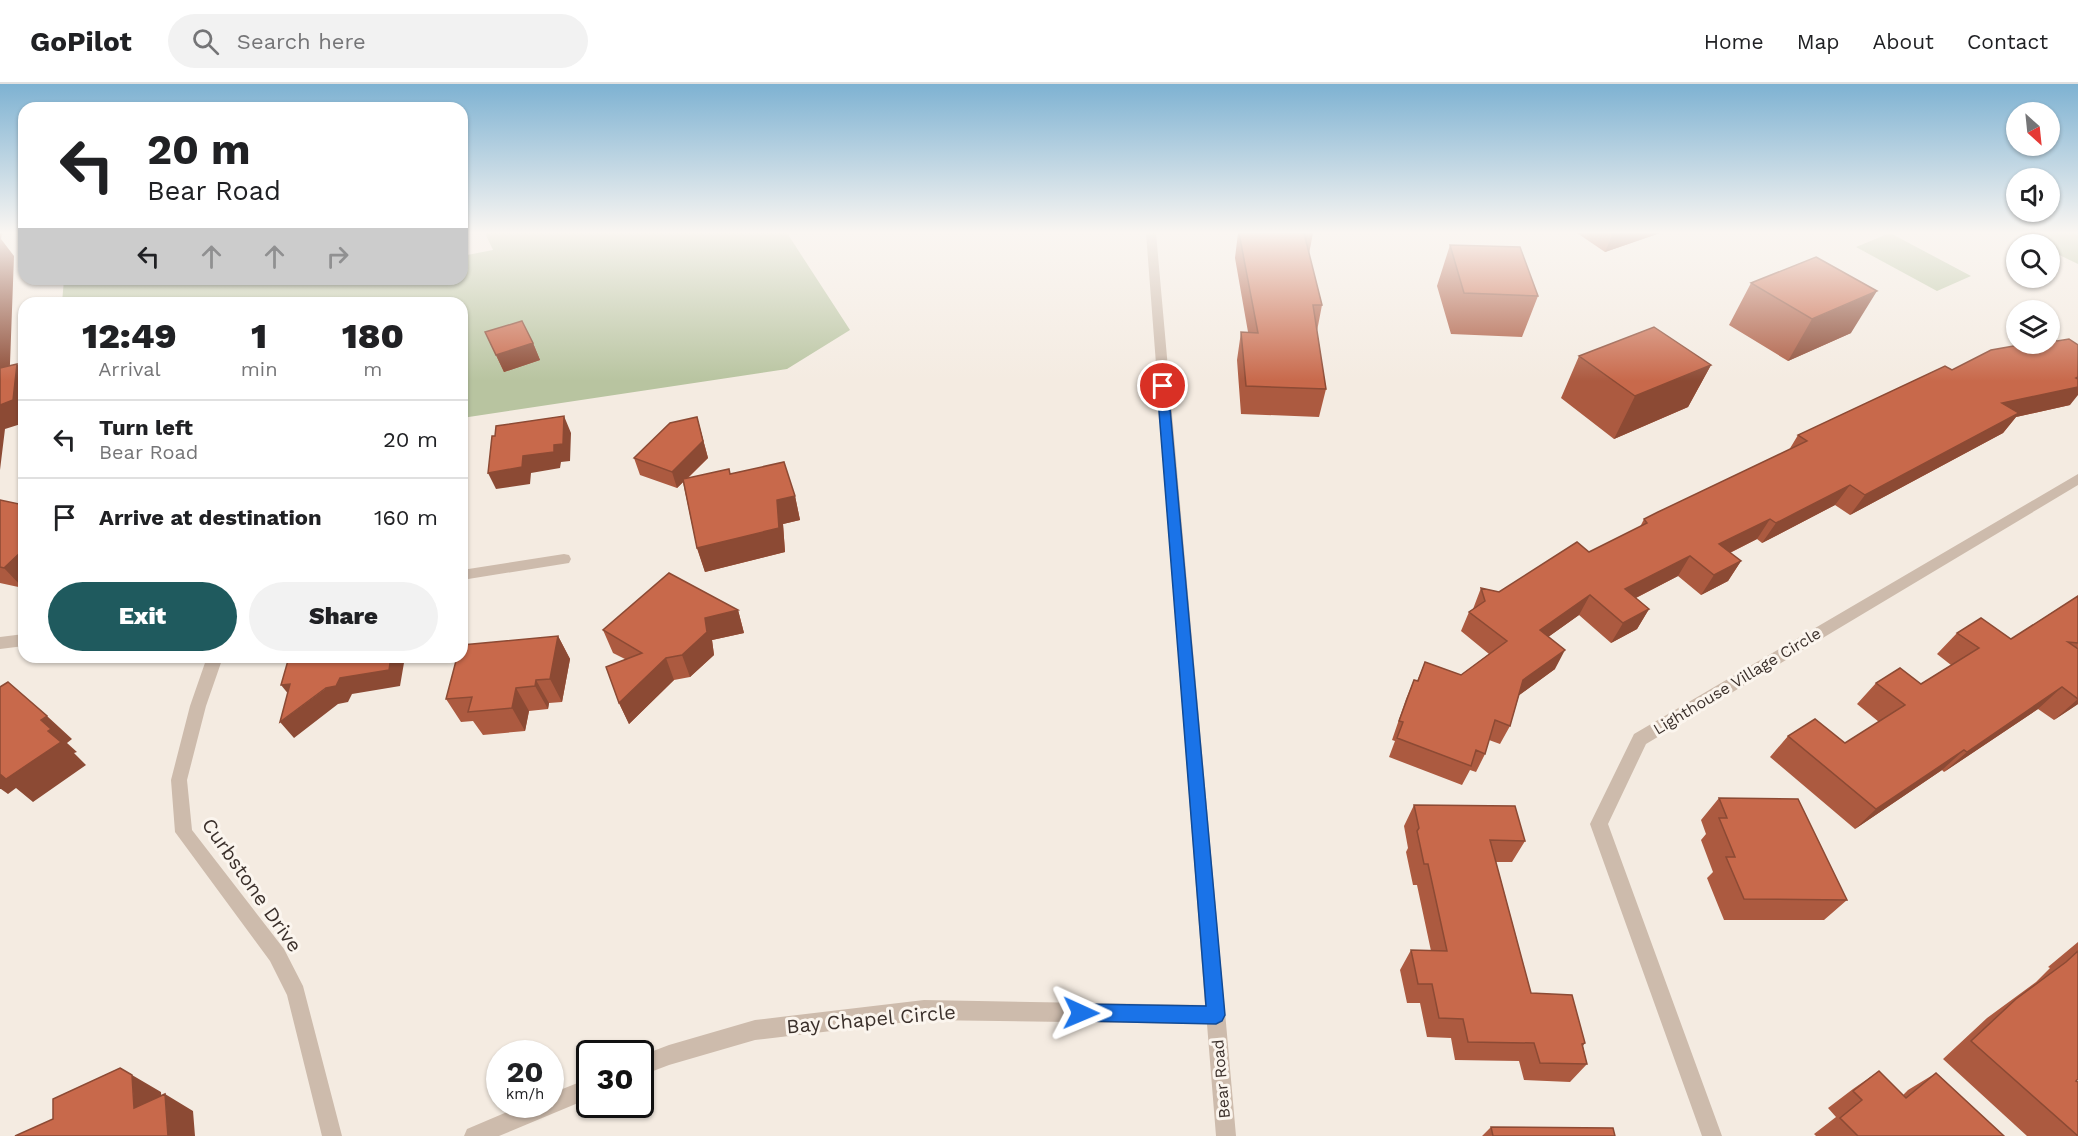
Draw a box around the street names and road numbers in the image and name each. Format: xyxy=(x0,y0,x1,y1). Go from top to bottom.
street label: Lighthouse Village Circle xyxy=(1650,623,1824,739)
street label: Curbstone Drive xyxy=(197,813,307,957)
street label: Bay Chapel Circle xyxy=(785,1000,957,1038)
street label: Bear Road xyxy=(1208,1039,1234,1119)

